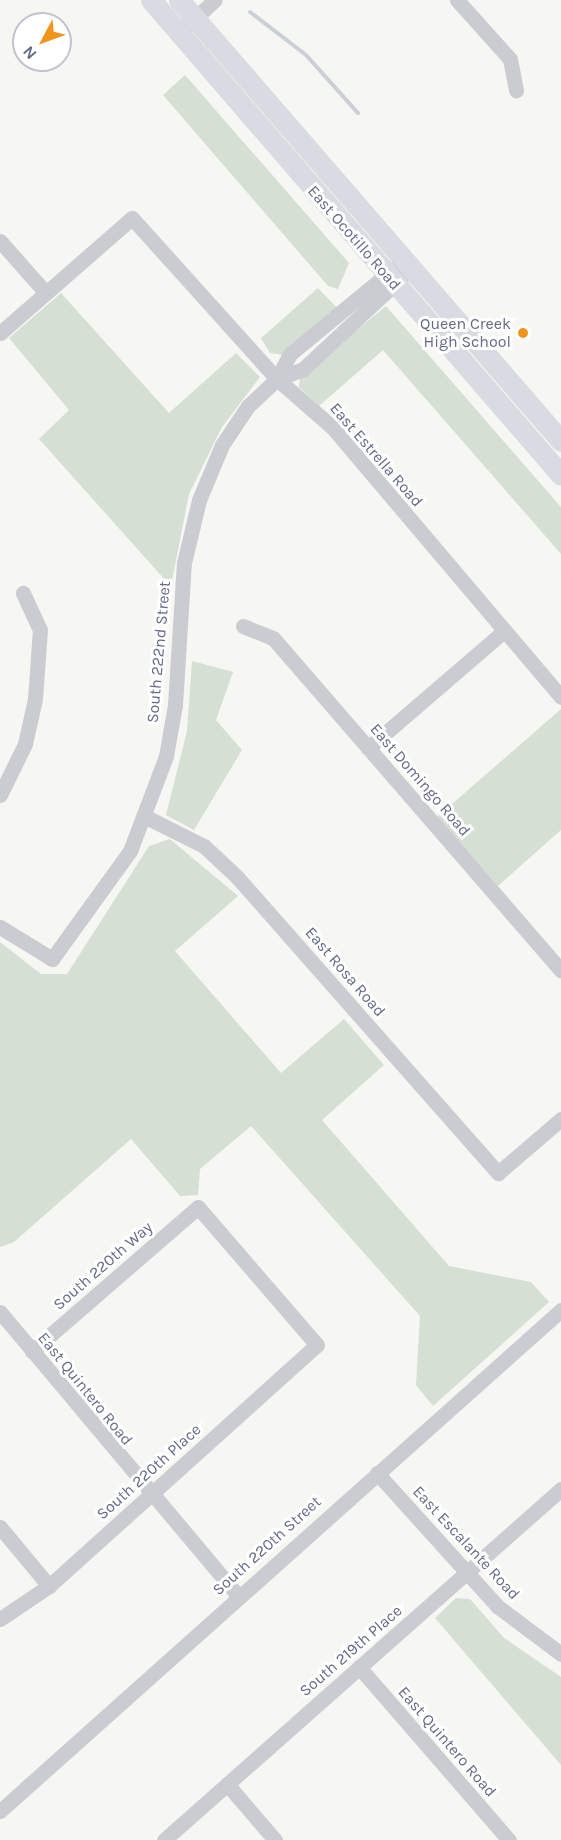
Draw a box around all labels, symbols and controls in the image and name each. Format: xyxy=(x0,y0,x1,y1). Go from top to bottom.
north arrow xyxy=(12,12,72,72)
text: N xyxy=(19,42,40,63)
street label: East Ocotillo Road xyxy=(303,182,405,294)
place label: Queen Creek High School xyxy=(420,314,511,352)
marker: Queen Creek High School xyxy=(516,326,530,340)
street label: East Estrella Road xyxy=(326,399,426,511)
street label: South 222nd Street xyxy=(143,580,175,724)
street label: East Domingo Road xyxy=(366,720,474,840)
street label: East Rosa Road xyxy=(301,923,389,1021)
street label: South 220th Way xyxy=(49,1218,157,1314)
street label: East Quintero Road xyxy=(34,1329,136,1449)
street label: South 220th Place xyxy=(93,1420,205,1524)
street label: East Escalante Road xyxy=(408,1482,524,1604)
street label: South 220th Street xyxy=(209,1492,325,1600)
street label: South 219th Place xyxy=(296,1601,406,1701)
street label: East Quintero Road xyxy=(394,1683,500,1801)

